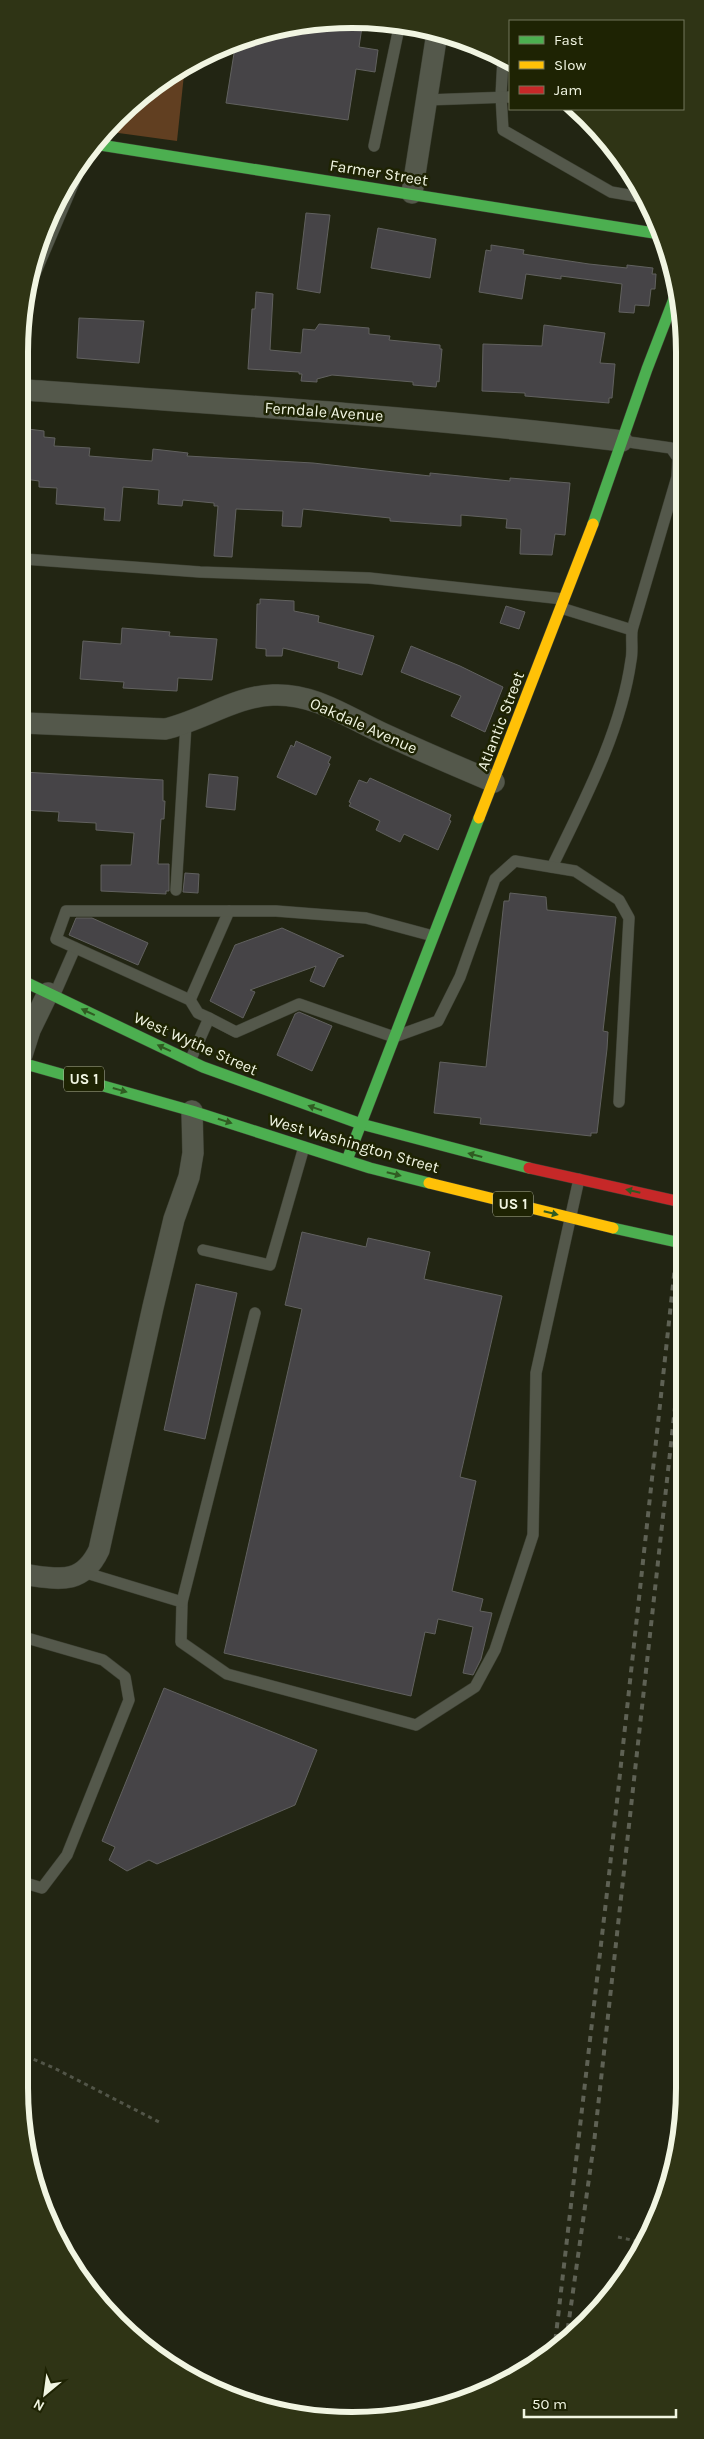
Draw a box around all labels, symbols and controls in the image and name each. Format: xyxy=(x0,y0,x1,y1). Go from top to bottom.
legend xyxy=(509,20,684,110)
text: Fast xyxy=(554,31,584,49)
text: Slow xyxy=(554,56,586,74)
text: Jam xyxy=(554,81,582,99)
street label: Farmer Street xyxy=(328,155,429,190)
street label: Ferndale Avenue xyxy=(264,398,384,425)
street label: Atlantic Street xyxy=(473,669,528,774)
street label: Oakdale Avenue xyxy=(307,693,420,758)
one-way arrow xyxy=(81,1008,95,1016)
street label: West Wythe Street xyxy=(131,1008,261,1079)
one-way arrow xyxy=(157,1044,171,1052)
road number: US 1 xyxy=(64,1066,104,1092)
one-way arrow xyxy=(112,1086,127,1094)
one-way arrow xyxy=(307,1104,322,1112)
street label: West Washington Street xyxy=(266,1110,441,1177)
one-way arrow xyxy=(218,1118,233,1126)
one-way arrow xyxy=(467,1151,482,1159)
one-way arrow xyxy=(386,1170,401,1178)
one-way arrow xyxy=(625,1187,641,1195)
road number: US 1 xyxy=(493,1192,533,1216)
one-way arrow xyxy=(544,1210,559,1218)
north arrow xyxy=(20,2369,70,2419)
scale bar xyxy=(524,2386,676,2418)
text: N xyxy=(30,2395,47,2415)
text: 50 m xyxy=(532,2395,567,2413)

